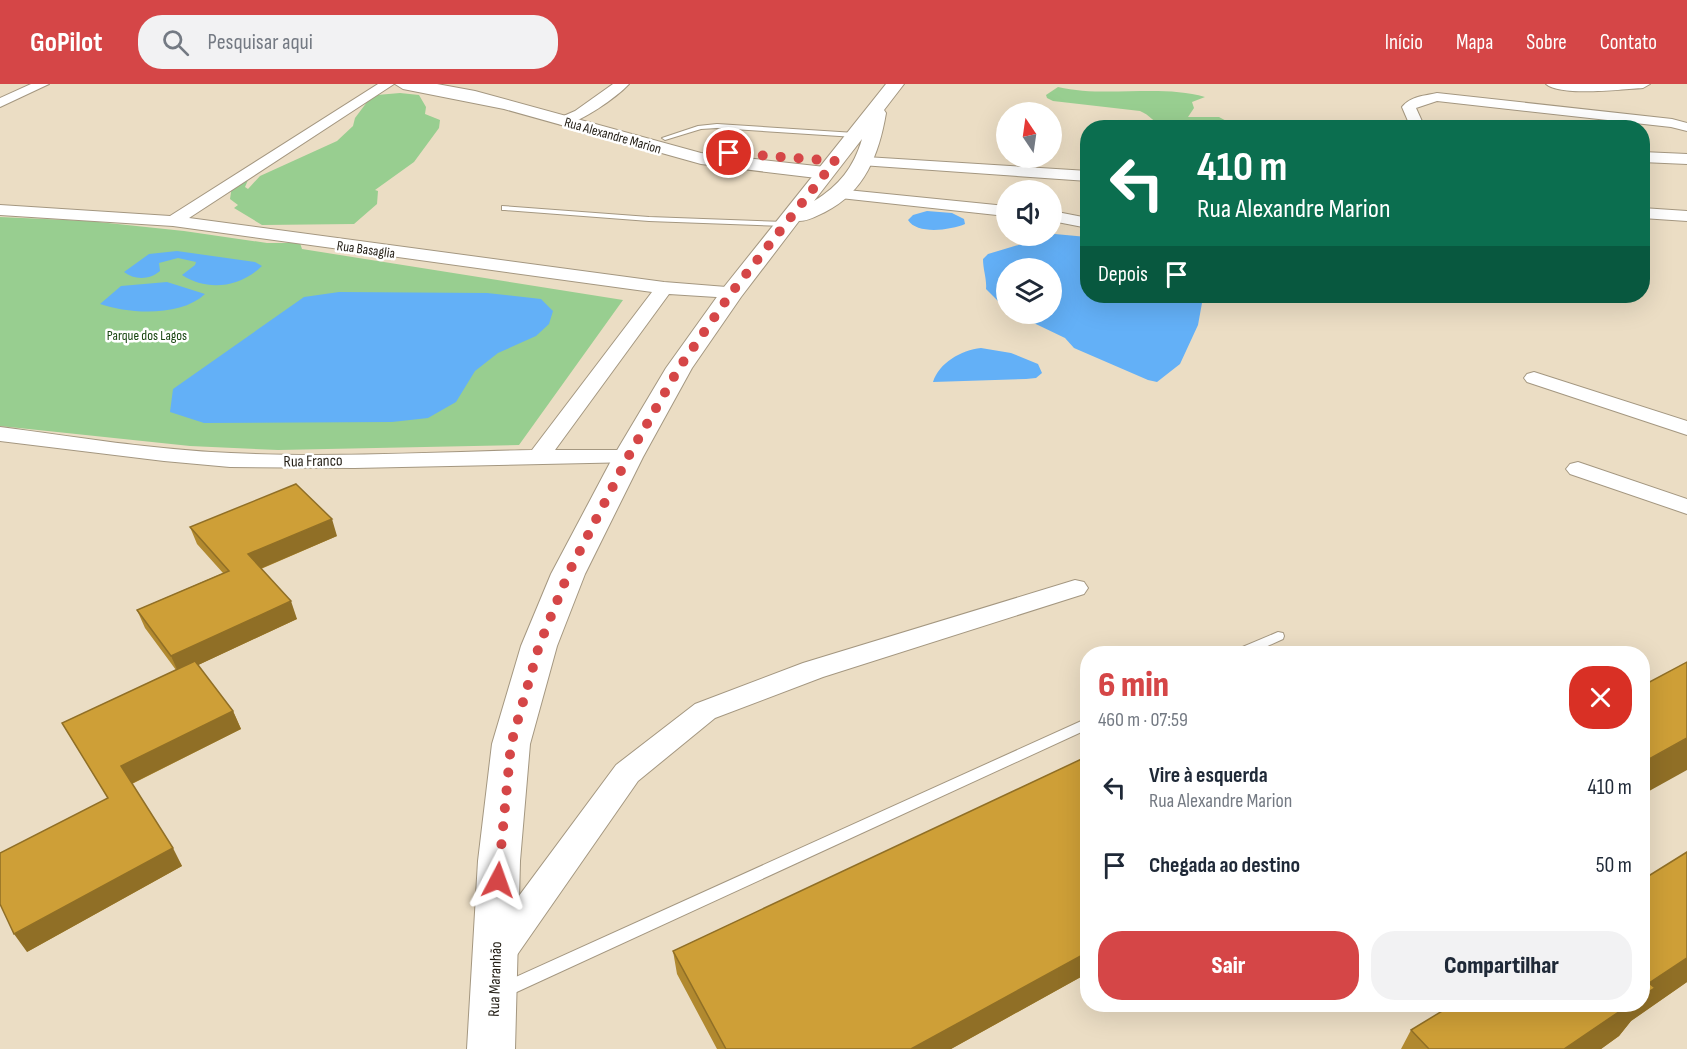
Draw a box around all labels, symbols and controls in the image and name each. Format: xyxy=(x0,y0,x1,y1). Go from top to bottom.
search box xyxy=(138,15,558,69)
text: GoPilot xyxy=(30,26,102,59)
icon: search xyxy=(159,26,192,59)
text: Pesquisar aqui xyxy=(207,29,313,56)
text: Início xyxy=(1385,30,1423,55)
text: Mapa xyxy=(1456,30,1493,55)
text: Sobre xyxy=(1526,30,1567,55)
text: Contato xyxy=(1600,30,1657,55)
north arrow xyxy=(996,102,1062,168)
map controls xyxy=(996,102,1062,324)
street label: Rua Alexandre Marion xyxy=(562,113,663,157)
pin xyxy=(703,127,754,178)
icon: arrive xyxy=(712,136,745,169)
text: 410 m xyxy=(1197,142,1287,193)
icon: left xyxy=(1098,144,1176,222)
button: sound xyxy=(996,180,1062,246)
text: Rua Alexandre Marion xyxy=(1197,193,1391,225)
street label: Rua Basaglia xyxy=(336,237,396,262)
button: layers xyxy=(996,258,1062,324)
icon: arrive xyxy=(1160,258,1193,291)
text: Depois xyxy=(1098,261,1148,288)
park label: Parque dos Lagos xyxy=(107,327,187,344)
street label: Rua Franco xyxy=(283,451,343,472)
text: 6 min xyxy=(1098,664,1169,707)
button: close xyxy=(1569,666,1632,729)
text: 460 m · 07:59 xyxy=(1098,708,1188,732)
text: Vire à esquerda xyxy=(1149,762,1268,789)
icon: left xyxy=(1098,771,1131,804)
text: 410 m xyxy=(1588,774,1632,801)
text: Rua Alexandre Marion xyxy=(1149,789,1292,813)
position arrow xyxy=(466,848,530,912)
icon: arrive xyxy=(1098,849,1131,882)
text: Chegada ao destino xyxy=(1149,852,1300,879)
text: 50 m xyxy=(1596,852,1632,879)
button: Sair xyxy=(1098,931,1359,1000)
button: Compartilhar xyxy=(1371,931,1632,1000)
street label: Rua Maranhão xyxy=(485,941,506,1017)

